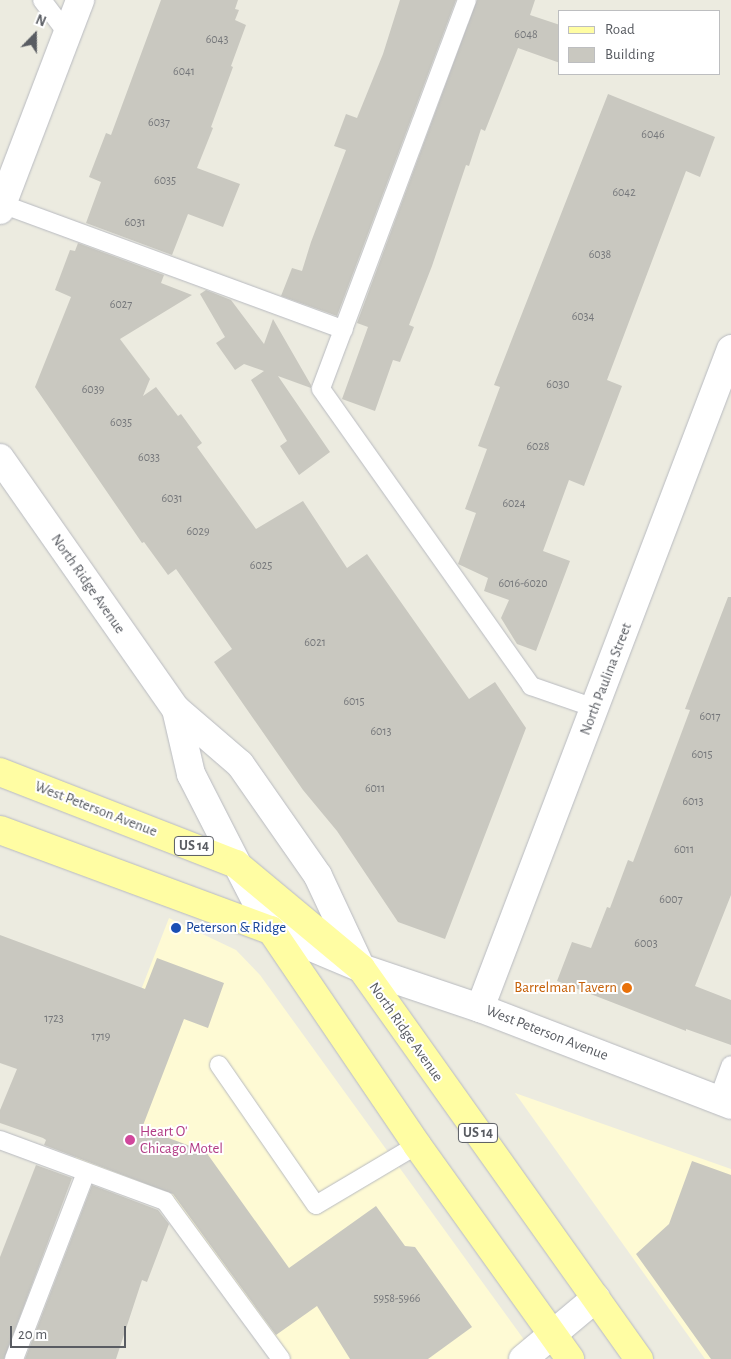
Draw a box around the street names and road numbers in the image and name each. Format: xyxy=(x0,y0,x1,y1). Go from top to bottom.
street label: North Ridge Avenue xyxy=(47,531,129,637)
street label: North Paulina Street xyxy=(576,620,636,738)
street label: West Peterson Avenue xyxy=(32,777,160,841)
road number: US 14 xyxy=(173,834,215,858)
street label: North Ridge Avenue xyxy=(365,979,447,1085)
street label: West Peterson Avenue xyxy=(483,1001,611,1065)
road number: US 14 xyxy=(457,1122,499,1144)

